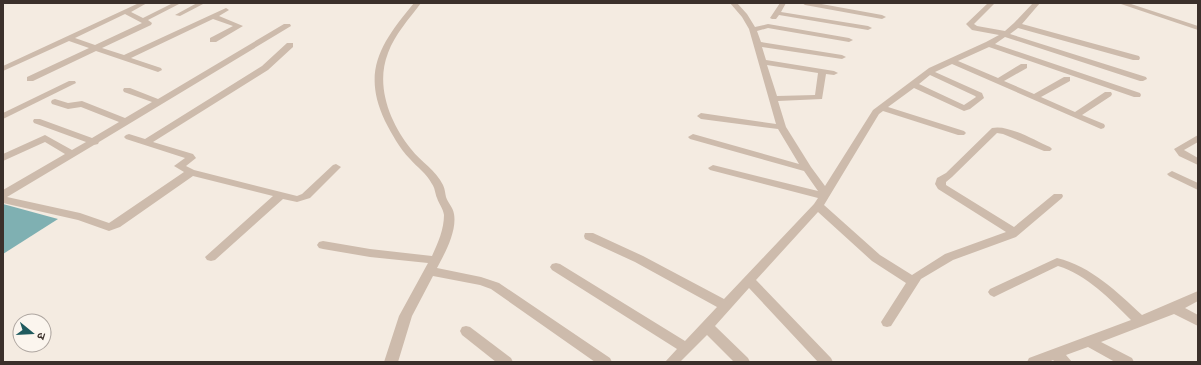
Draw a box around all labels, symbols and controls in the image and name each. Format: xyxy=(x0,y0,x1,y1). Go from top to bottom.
north arrow xyxy=(12,313,52,353)
text: उ xyxy=(35,331,47,341)

